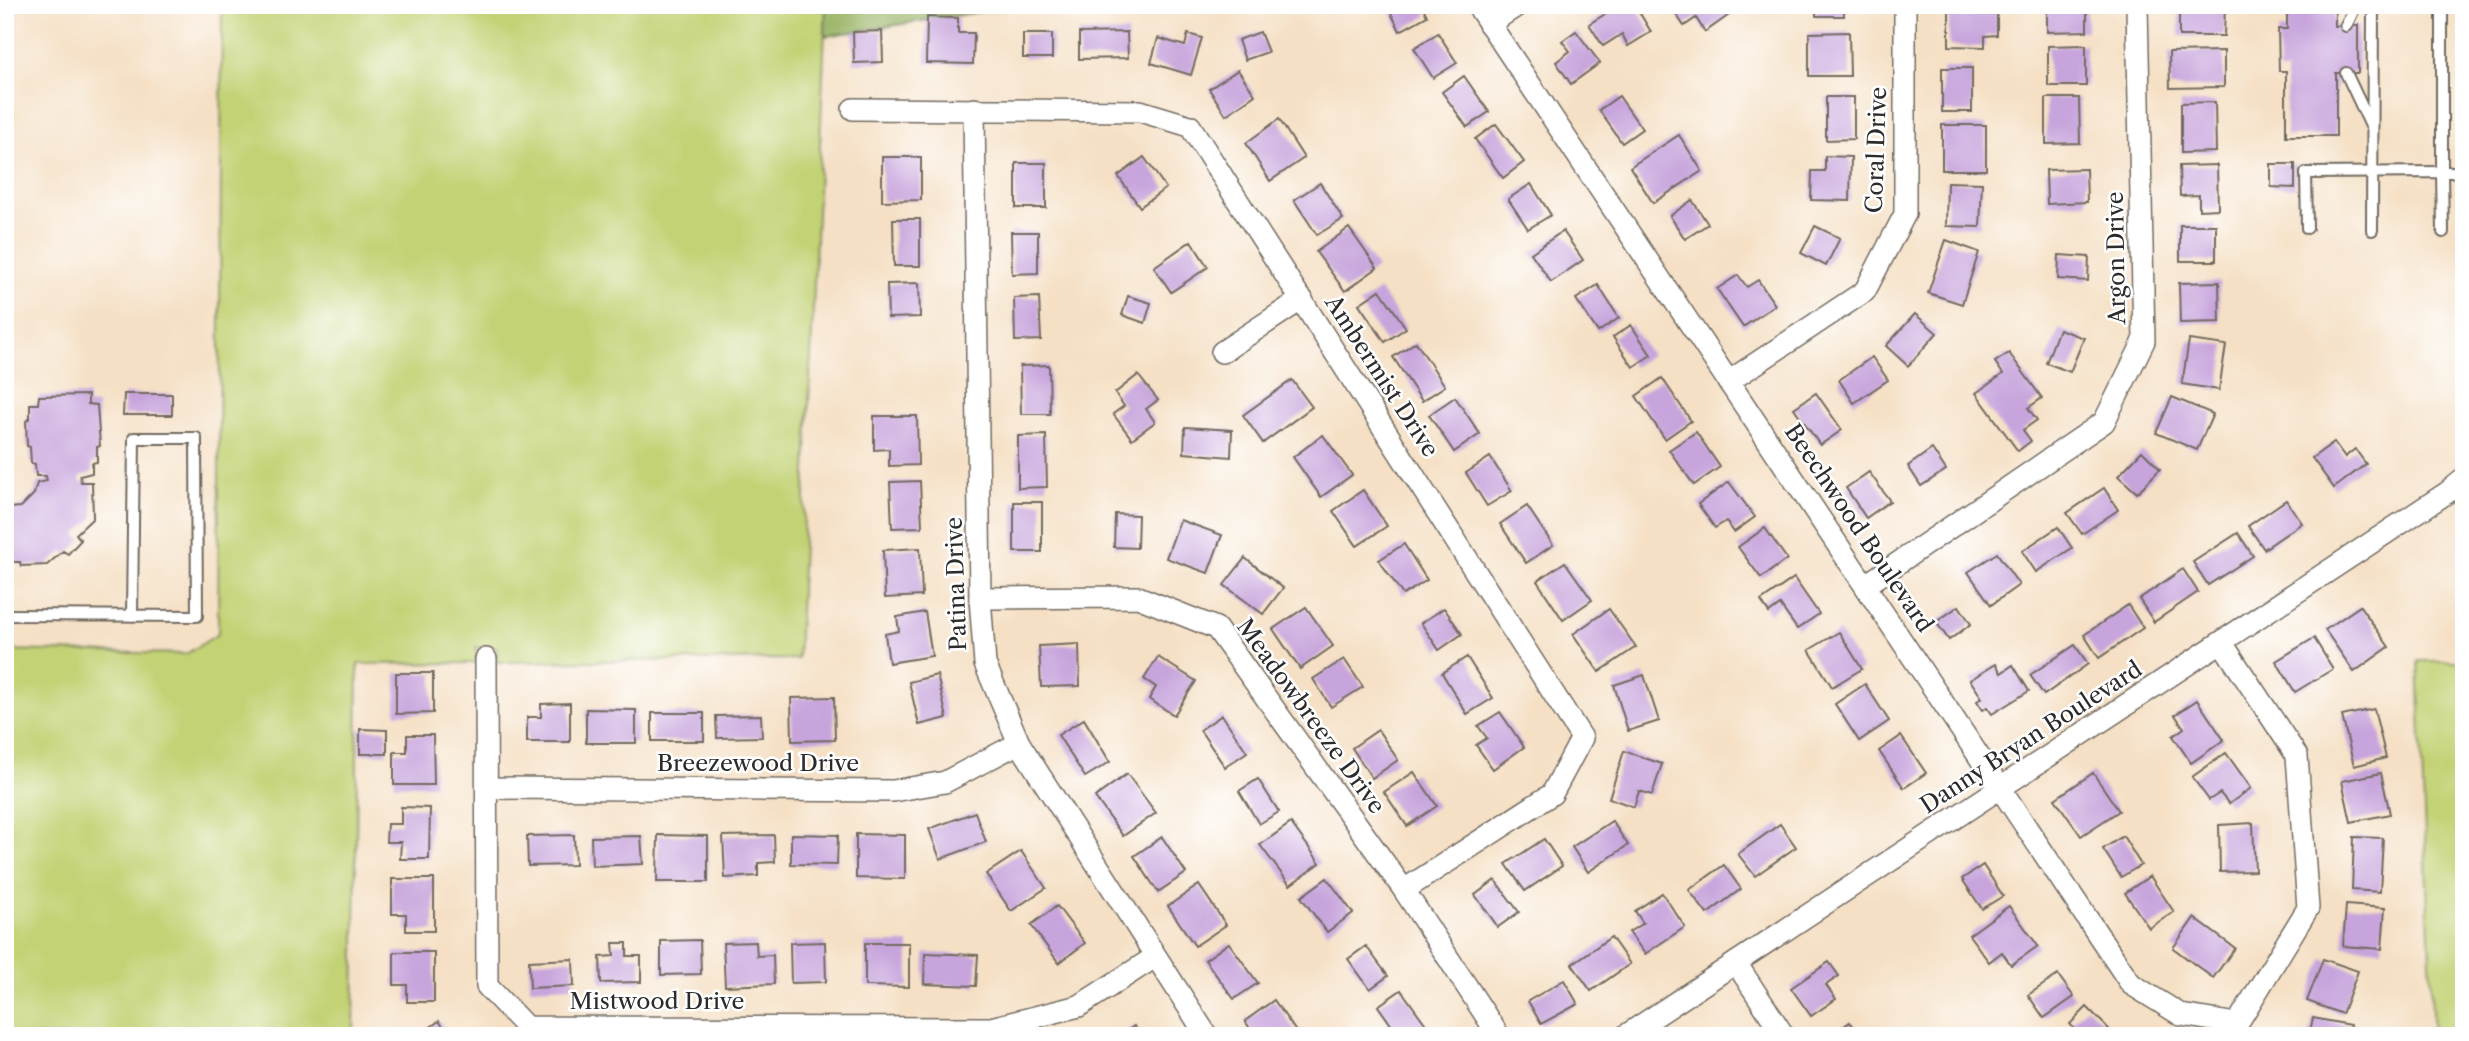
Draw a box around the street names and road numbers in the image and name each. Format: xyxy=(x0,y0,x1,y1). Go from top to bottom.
street label: Coral Drive xyxy=(1860,86,1892,214)
street label: Argon Drive xyxy=(2101,191,2131,326)
street label: Ambermist Drive xyxy=(1319,289,1445,462)
street label: Beechwood Boulevard xyxy=(1779,418,1939,638)
street label: Patina Drive xyxy=(940,516,972,652)
street label: Meadowbreeze Drive xyxy=(1231,613,1391,819)
street label: Danny Bryan Boulevard xyxy=(1915,655,2147,819)
street label: Breezewood Drive xyxy=(657,749,859,777)
street label: Mistwood Drive xyxy=(570,987,744,1015)

